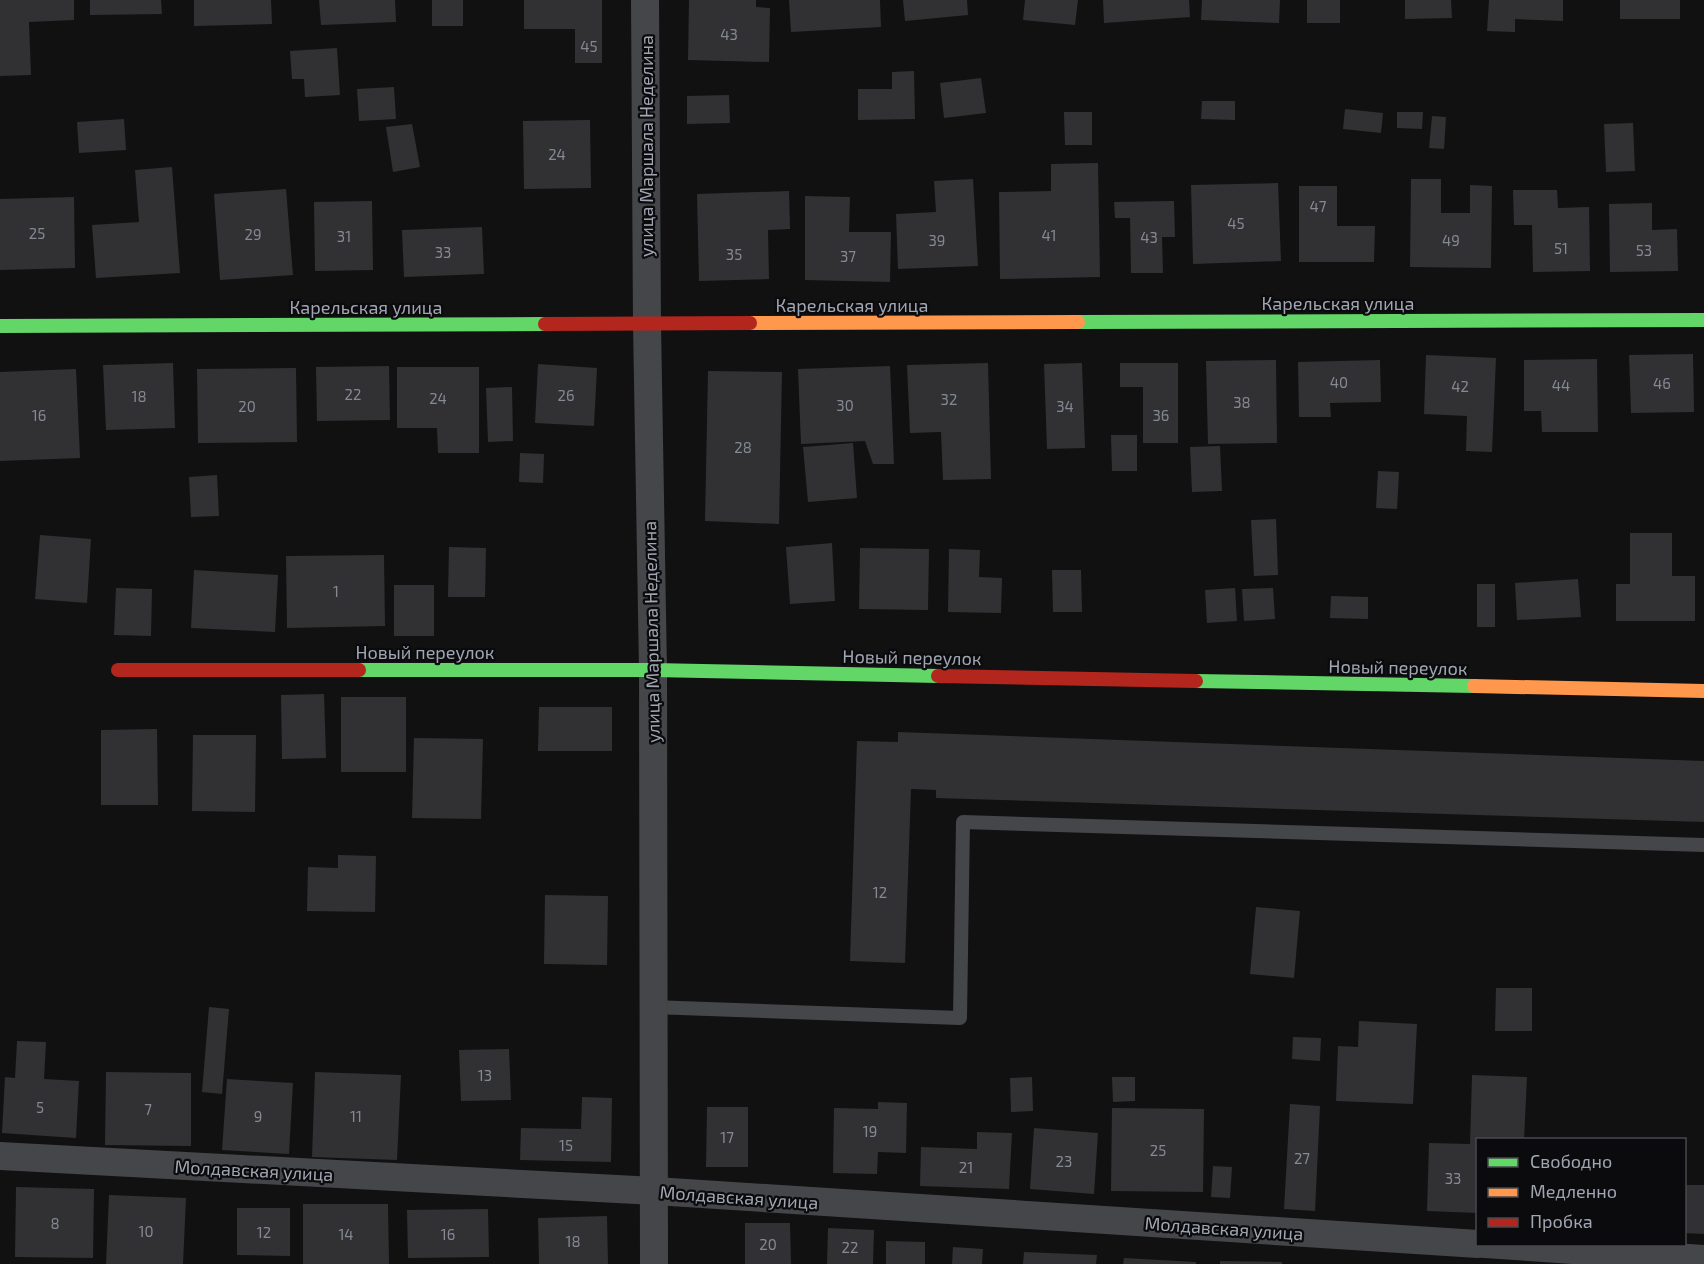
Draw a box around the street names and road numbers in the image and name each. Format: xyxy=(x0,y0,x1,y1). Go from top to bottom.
street label: улица Маршала Неделина xyxy=(635,35,657,257)
street label: Карельская улица xyxy=(1262,292,1414,314)
street label: Карельская улица xyxy=(776,294,928,316)
street label: Карельская улица xyxy=(290,296,442,318)
street label: улица Маршала Неделина xyxy=(638,521,664,743)
street label: Новый переулок xyxy=(355,641,495,663)
street label: Новый переулок xyxy=(842,645,982,669)
street label: Новый переулок xyxy=(1328,655,1468,679)
street label: Молдавская улица xyxy=(174,1155,334,1185)
street label: Молдавская улица xyxy=(659,1180,819,1214)
street label: Молдавская улица xyxy=(1144,1211,1304,1245)

